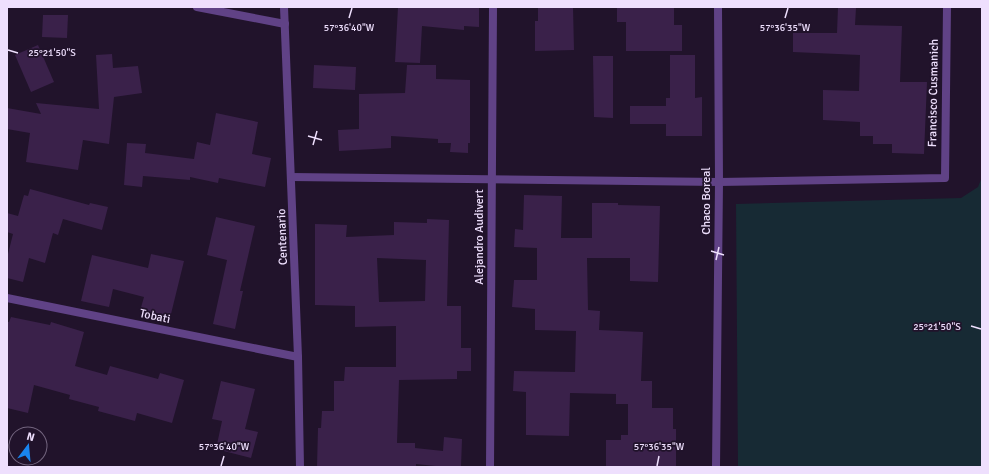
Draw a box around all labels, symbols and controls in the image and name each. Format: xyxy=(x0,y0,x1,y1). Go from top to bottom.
text: 57°36'40"W xyxy=(324,22,375,34)
text: 57°36'35"W xyxy=(760,22,811,34)
street label: Francisco Cusmanich xyxy=(925,39,942,147)
text: 25°21'50"S xyxy=(28,47,76,59)
street label: Chaco Boreal xyxy=(699,167,714,235)
street label: Alejandro Audivert xyxy=(472,189,487,285)
street label: Centenario xyxy=(274,208,291,266)
street label: Tobati xyxy=(138,306,172,327)
text: 25°21'50"S xyxy=(913,321,961,333)
north arrow xyxy=(8,426,48,466)
text: N xyxy=(25,430,36,444)
text: 57°36'40"W xyxy=(199,441,250,453)
text: 57°36'35"W xyxy=(634,441,685,453)

